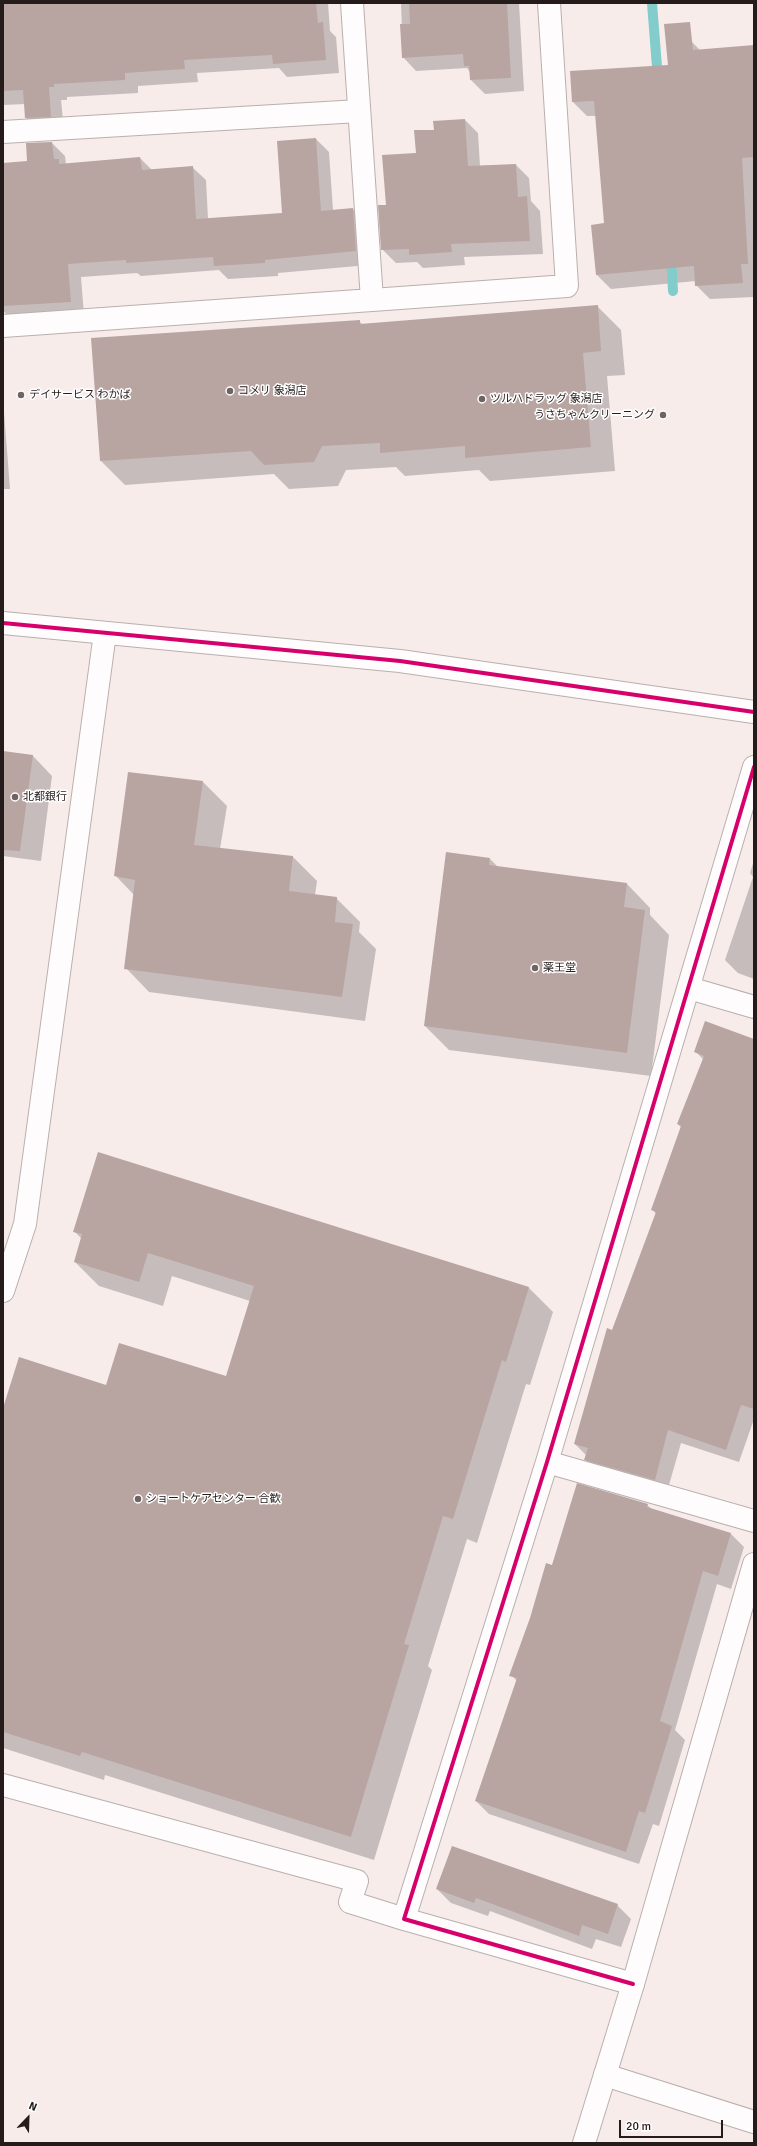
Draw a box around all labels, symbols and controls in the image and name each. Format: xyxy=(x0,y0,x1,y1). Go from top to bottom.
place label: コメリ 象潟店 xyxy=(238,384,306,398)
marker: コメリ 象潟店 xyxy=(225,386,235,396)
place label: デイサービス わかば xyxy=(29,388,130,402)
marker: デイサービス わかば xyxy=(16,390,26,400)
place label: ツルハドラッグ 象潟店 xyxy=(490,392,602,406)
marker: ツルハドラッグ 象潟店 xyxy=(477,394,487,404)
place label: うさちゃんクリーニング xyxy=(534,408,655,422)
marker: うさちゃんクリーニング xyxy=(658,410,668,420)
place label: 北都銀行 xyxy=(23,790,67,804)
marker: 北都銀行 xyxy=(10,792,20,802)
place label: 薬王堂 xyxy=(543,961,576,975)
marker: 薬王堂 xyxy=(530,963,540,973)
place label: ショートケアセンター 合歓 xyxy=(146,1492,280,1506)
marker: ショートケアセンター 合歓 xyxy=(133,1494,143,1504)
north arrow xyxy=(8,2098,48,2138)
text: N xyxy=(27,2099,39,2114)
scale bar xyxy=(621,2112,725,2138)
text: 20 m xyxy=(626,2119,651,2134)

